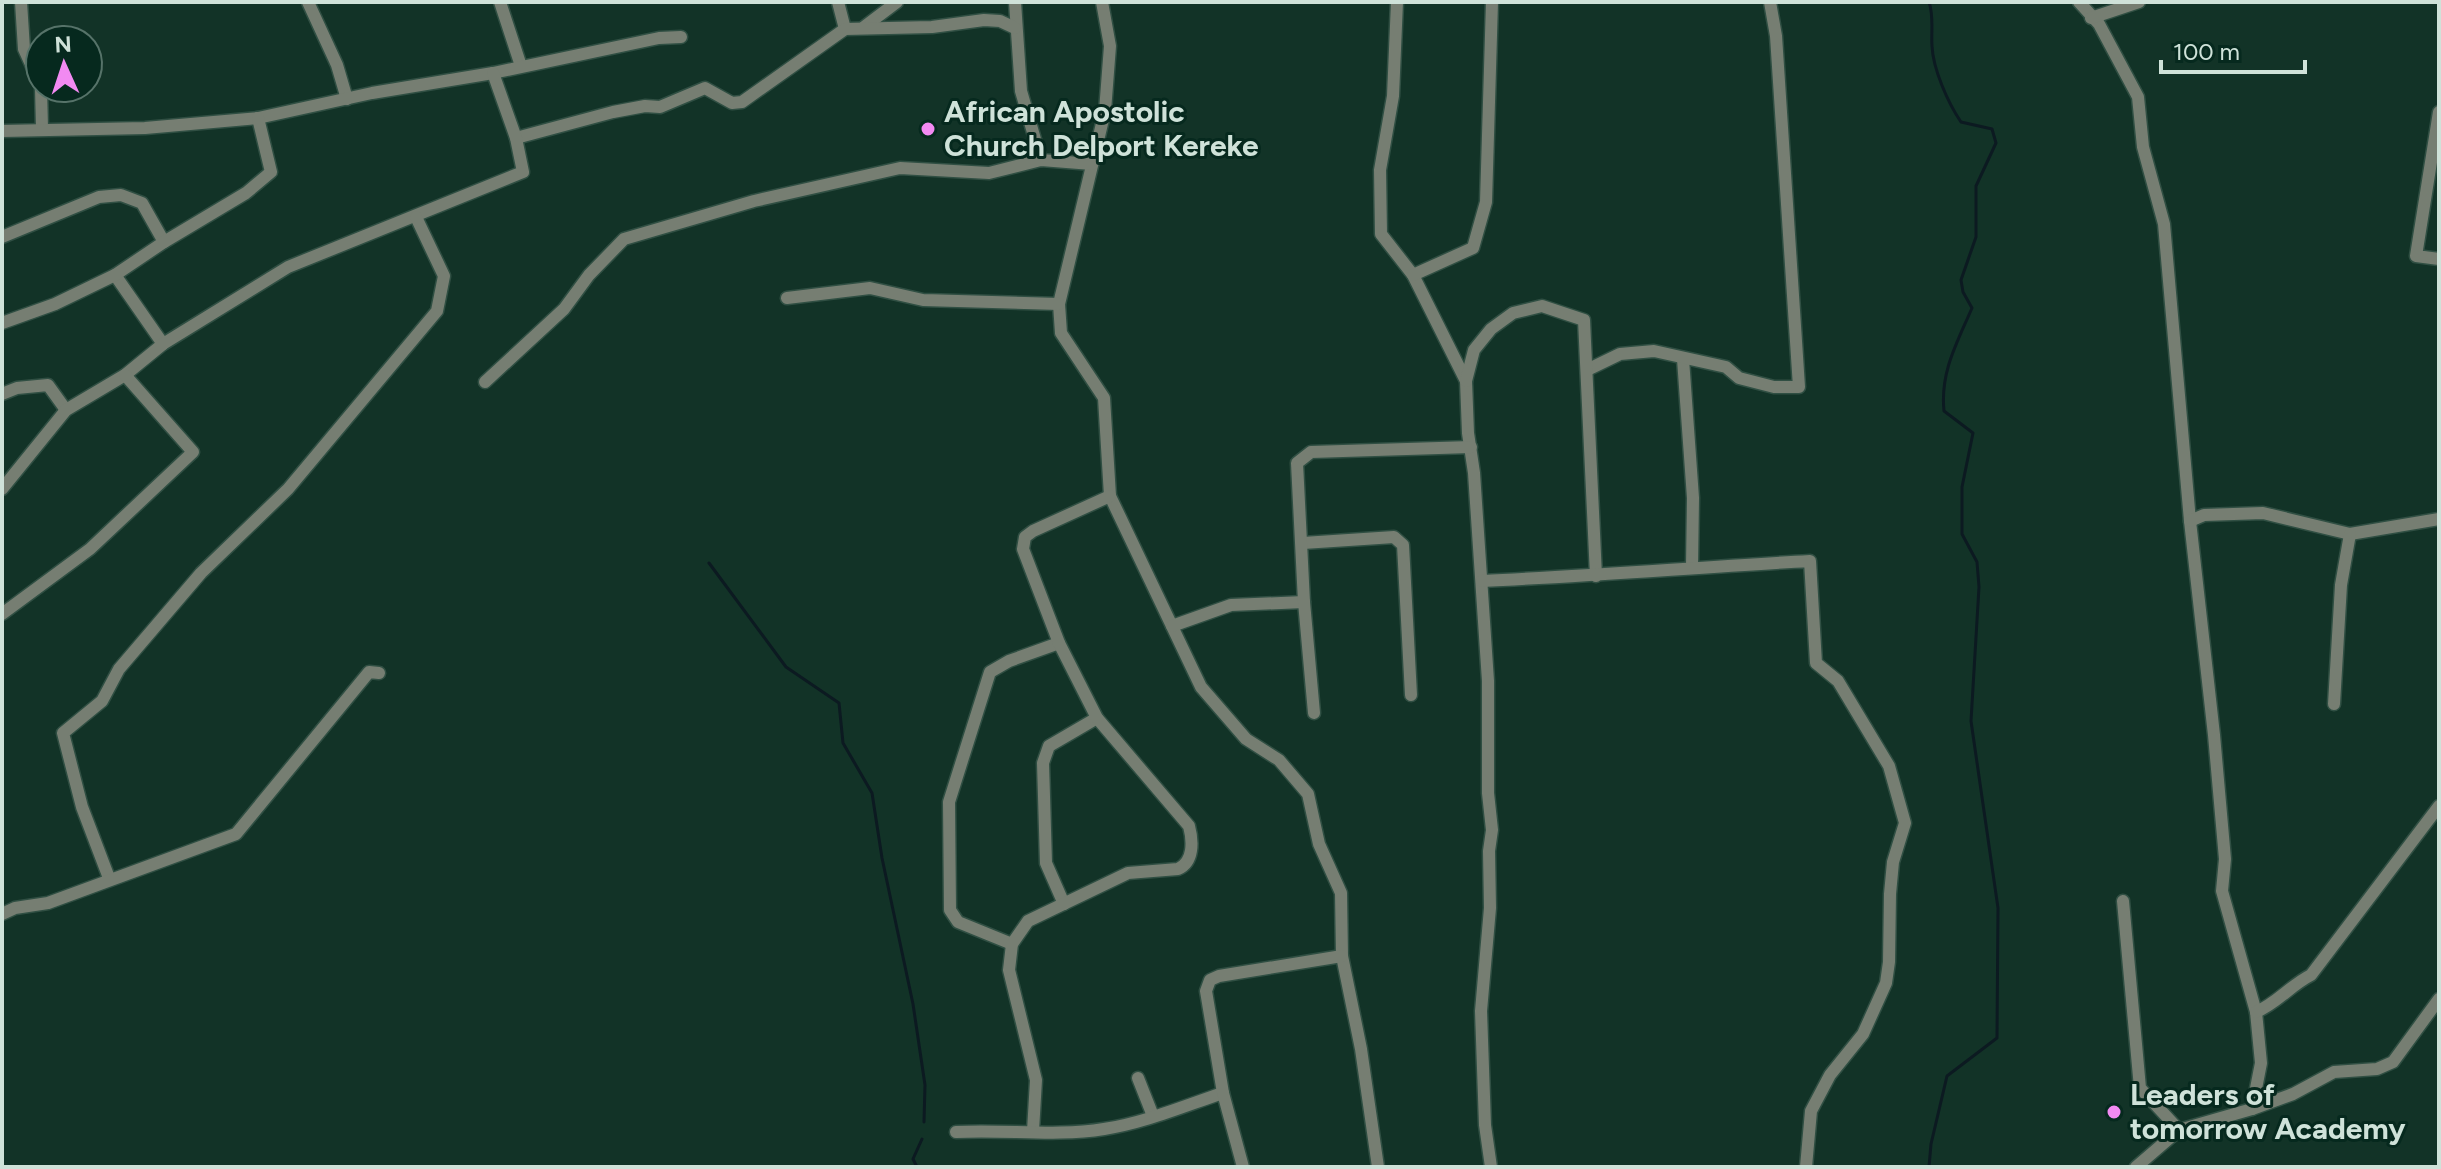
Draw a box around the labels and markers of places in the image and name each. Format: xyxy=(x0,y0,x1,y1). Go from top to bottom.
place label: African Apostolic Church Delport Kereke xyxy=(944,93,1259,164)
marker: African Apostolic Church Delport Kereke xyxy=(919,120,937,138)
place label: Leaders of tomorrow Academy xyxy=(2130,1076,2406,1147)
marker: Leaders of tomorrow Academy xyxy=(2105,1103,2123,1121)

